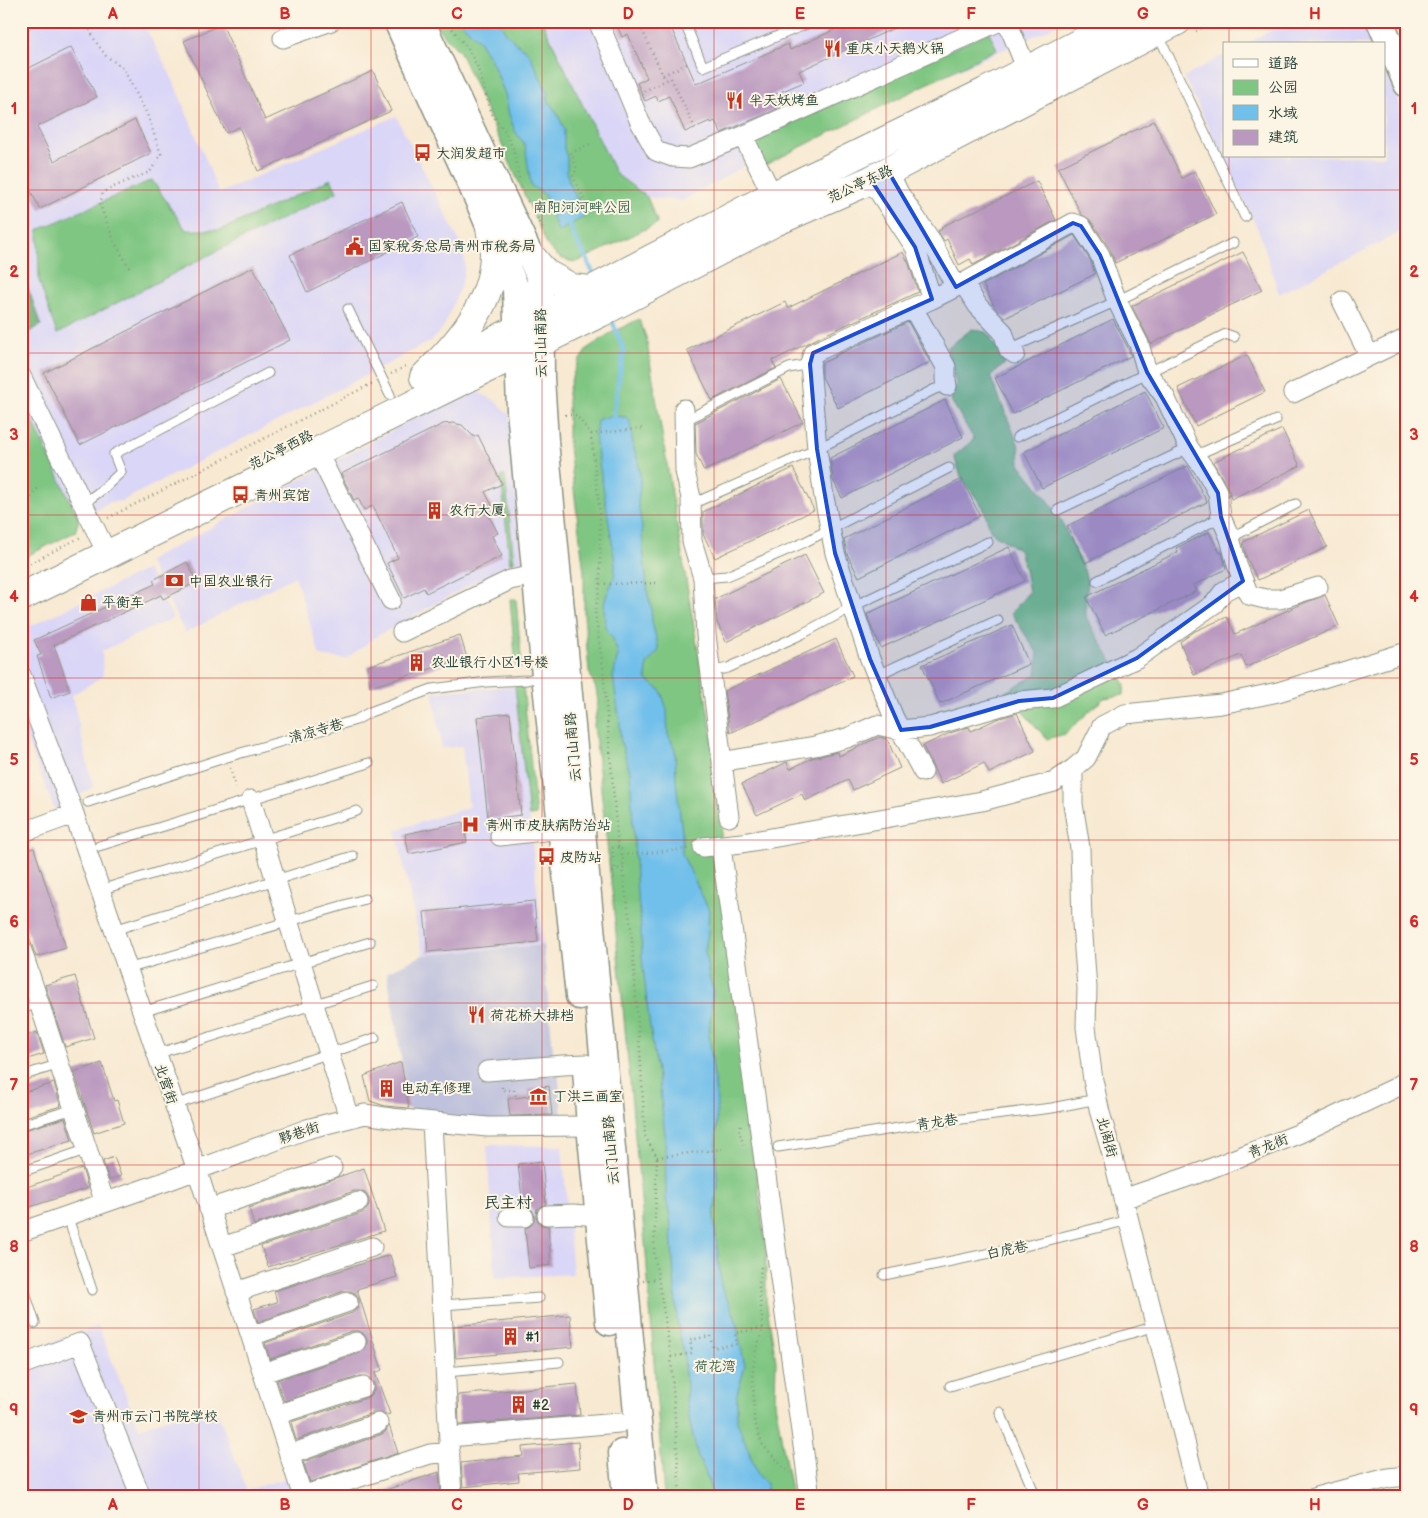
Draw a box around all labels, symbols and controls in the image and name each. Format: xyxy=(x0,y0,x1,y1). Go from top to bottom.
text: A xyxy=(107,5,118,24)
text: B xyxy=(279,5,291,24)
text: C xyxy=(451,5,463,24)
text: D xyxy=(622,5,634,24)
text: E xyxy=(795,5,805,24)
text: F xyxy=(966,5,976,24)
text: G xyxy=(1137,5,1149,24)
text: H xyxy=(1309,5,1321,24)
restaurant icon: 重庆小天鹅火锅 xyxy=(822,38,842,58)
place label: 重庆小天鹅火锅 xyxy=(846,40,944,57)
legend xyxy=(1223,42,1386,158)
text: 道路 xyxy=(1268,54,1298,73)
text: 公园 xyxy=(1268,78,1298,97)
restaurant icon: 半天妖烤鱼 xyxy=(725,90,745,110)
place label: 半天妖烤鱼 xyxy=(749,92,819,109)
text: 1 xyxy=(11,100,17,119)
text: 1 xyxy=(1411,100,1417,119)
text: 水域 xyxy=(1268,104,1298,123)
text: 建筑 xyxy=(1268,128,1298,147)
bus stop icon: 大润发超市 xyxy=(412,143,432,163)
place label: 大润发超市 xyxy=(436,145,506,162)
street label: 范公亭东路 xyxy=(825,162,895,206)
park label: 南阳河河畔公园 xyxy=(533,199,631,216)
public building icon: 国家税务总局青州市税务局 xyxy=(344,236,364,256)
place label: 国家税务总局青州市税务局 xyxy=(368,238,536,255)
text: 2 xyxy=(9,263,19,282)
text: 2 xyxy=(1409,263,1419,282)
street label: 云门山南路 xyxy=(532,308,550,378)
text: 3 xyxy=(9,426,19,445)
text: 3 xyxy=(1409,426,1419,445)
street label: 范公亭西路 xyxy=(246,427,316,473)
bus stop icon: 青州宾馆 xyxy=(230,485,250,505)
place label: 青州宾馆 xyxy=(254,487,310,504)
building icon: 农行大厦 xyxy=(425,500,445,520)
place label: 农行大厦 xyxy=(449,502,505,519)
bank icon: 中国农业银行 xyxy=(165,571,185,591)
place label: 中国农业银行 xyxy=(189,573,273,590)
text: 4 xyxy=(9,588,19,607)
text: 4 xyxy=(1409,588,1419,607)
shop icon: 平衡车 xyxy=(78,592,98,612)
place label: 平衡车 xyxy=(102,594,144,611)
building icon: 农业银行小区1号楼 xyxy=(407,652,427,672)
place label: 农业银行小区1号楼 xyxy=(431,654,548,671)
street label: 云门山南路 xyxy=(561,711,585,783)
street label: 清凉寺巷 xyxy=(287,715,346,747)
text: 5 xyxy=(9,751,19,770)
text: 5 xyxy=(1409,751,1419,770)
hospital icon: 青州市皮肤病防治站 xyxy=(461,815,481,835)
place label: 青州市皮肤病防治站 xyxy=(485,817,611,834)
bus stop icon: 皮防站 xyxy=(536,847,556,867)
place label: 皮防站 xyxy=(560,849,602,866)
text: 6 xyxy=(9,913,19,932)
text: 6 xyxy=(1409,913,1419,932)
restaurant icon: 荷花桥大排档 xyxy=(466,1005,486,1025)
place label: 荷花桥大排档 xyxy=(490,1007,574,1024)
street label: 北营街 xyxy=(151,1061,181,1107)
text: 7 xyxy=(10,1076,19,1095)
text: 7 xyxy=(1410,1076,1419,1095)
building icon: 电动车修理 xyxy=(377,1078,397,1098)
place label: 电动车修理 xyxy=(401,1080,471,1097)
museum icon: 丁洪三画室 xyxy=(529,1086,549,1106)
place label: 丁洪三画室 xyxy=(553,1088,623,1105)
street label: 青龙巷 xyxy=(915,1111,960,1133)
street label: 云门山南路 xyxy=(599,1114,623,1186)
street label: 北阁街 xyxy=(1093,1114,1121,1160)
street label: 夥巷街 xyxy=(276,1118,322,1148)
street label: 青龙街 xyxy=(1245,1130,1291,1162)
district label: 民主村 xyxy=(484,1194,532,1213)
street label: 白虎巷 xyxy=(985,1237,1030,1263)
text: 8 xyxy=(9,1238,19,1257)
text: 8 xyxy=(1409,1238,1419,1257)
building icon: #1 xyxy=(501,1327,521,1347)
place label: #1 xyxy=(525,1329,539,1346)
park label: 荷花湾 xyxy=(694,1358,736,1375)
building icon: #2 xyxy=(508,1395,528,1415)
place label: #2 xyxy=(532,1397,550,1414)
text: 9 xyxy=(9,1401,19,1420)
text: 9 xyxy=(1409,1401,1419,1420)
school or university icon: 青州市云门书院学校 xyxy=(68,1406,88,1426)
place label: 青州市云门书院学校 xyxy=(92,1408,218,1425)
text: A xyxy=(107,1496,118,1515)
text: B xyxy=(279,1496,291,1515)
text: C xyxy=(451,1496,463,1515)
text: D xyxy=(622,1496,634,1515)
text: E xyxy=(795,1496,805,1515)
text: F xyxy=(966,1496,976,1515)
text: G xyxy=(1137,1496,1149,1515)
text: H xyxy=(1309,1496,1321,1515)

